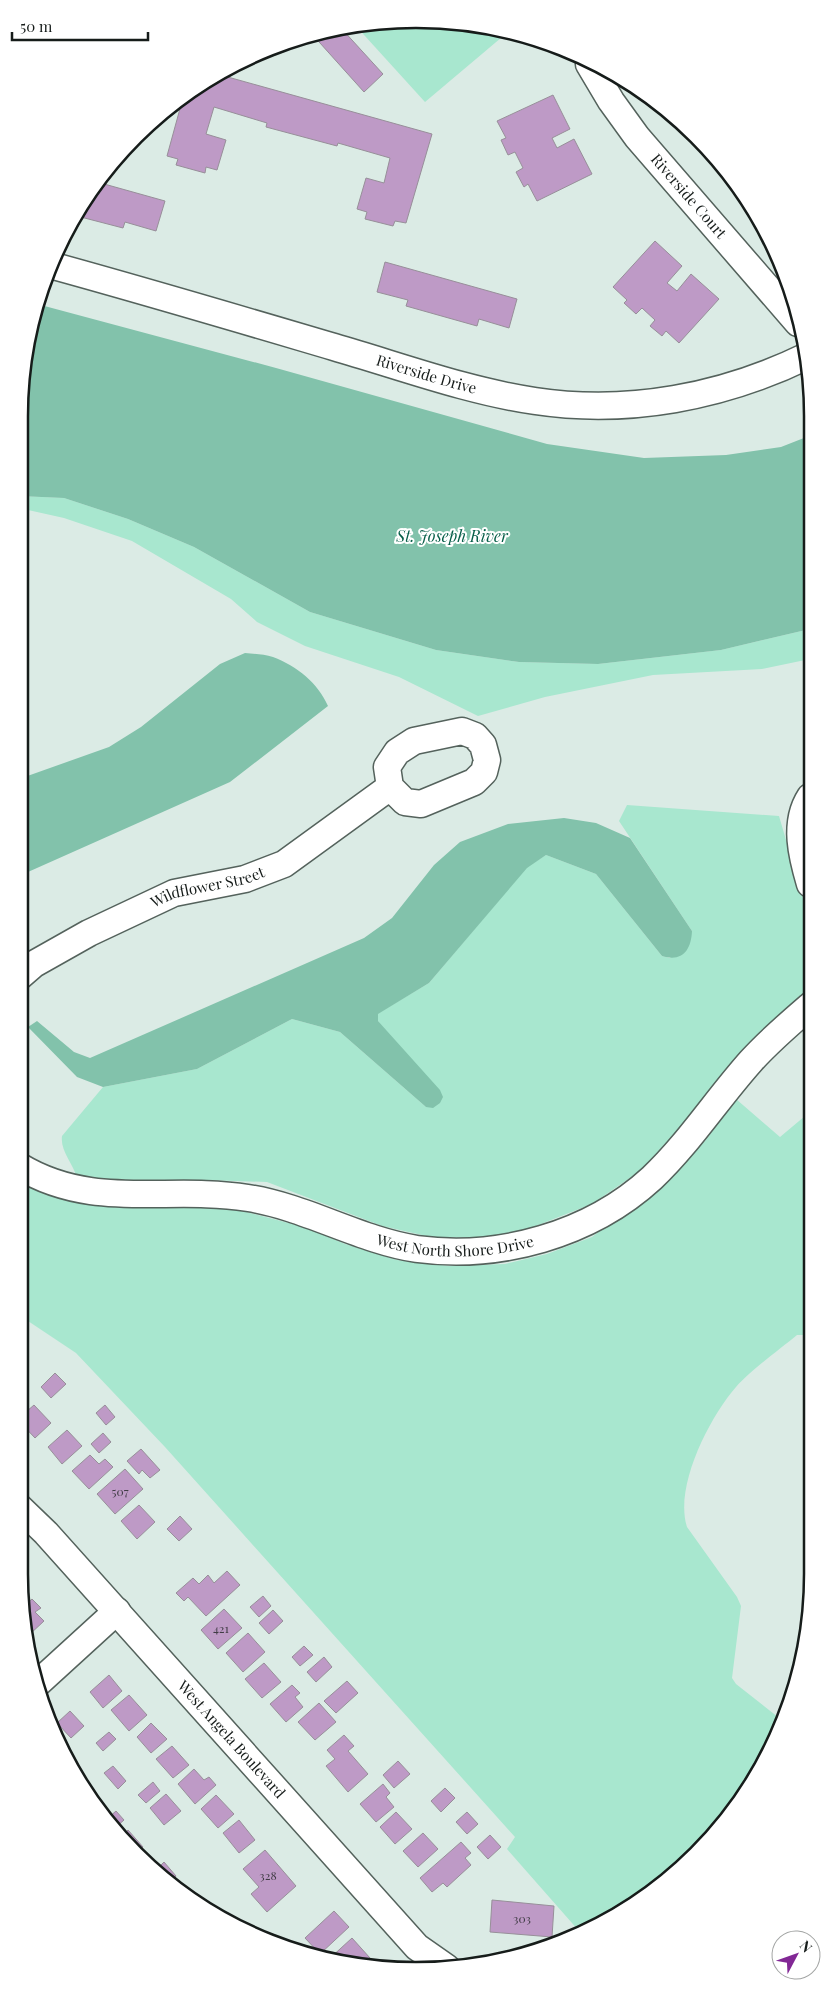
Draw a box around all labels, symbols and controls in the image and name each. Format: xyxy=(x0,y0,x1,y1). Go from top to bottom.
scale bar xyxy=(12,10,149,42)
text: 50 m xyxy=(20,16,53,36)
street label: Riverside Court xyxy=(647,149,732,243)
street label: Riverside Drive xyxy=(374,349,479,398)
water label: St. Joseph River xyxy=(395,525,509,546)
street label: Wildflower Street xyxy=(146,861,268,912)
street label: West North Shore Drive xyxy=(374,1229,536,1261)
house number: 507 xyxy=(111,1483,129,1499)
house number: 421 xyxy=(213,1620,230,1636)
street label: West Angela Boulevard xyxy=(173,1675,290,1802)
house number: 328 xyxy=(259,1867,277,1883)
house number: 303 xyxy=(513,1910,531,1926)
north arrow xyxy=(771,1930,821,1980)
text: N xyxy=(796,1936,817,1956)

